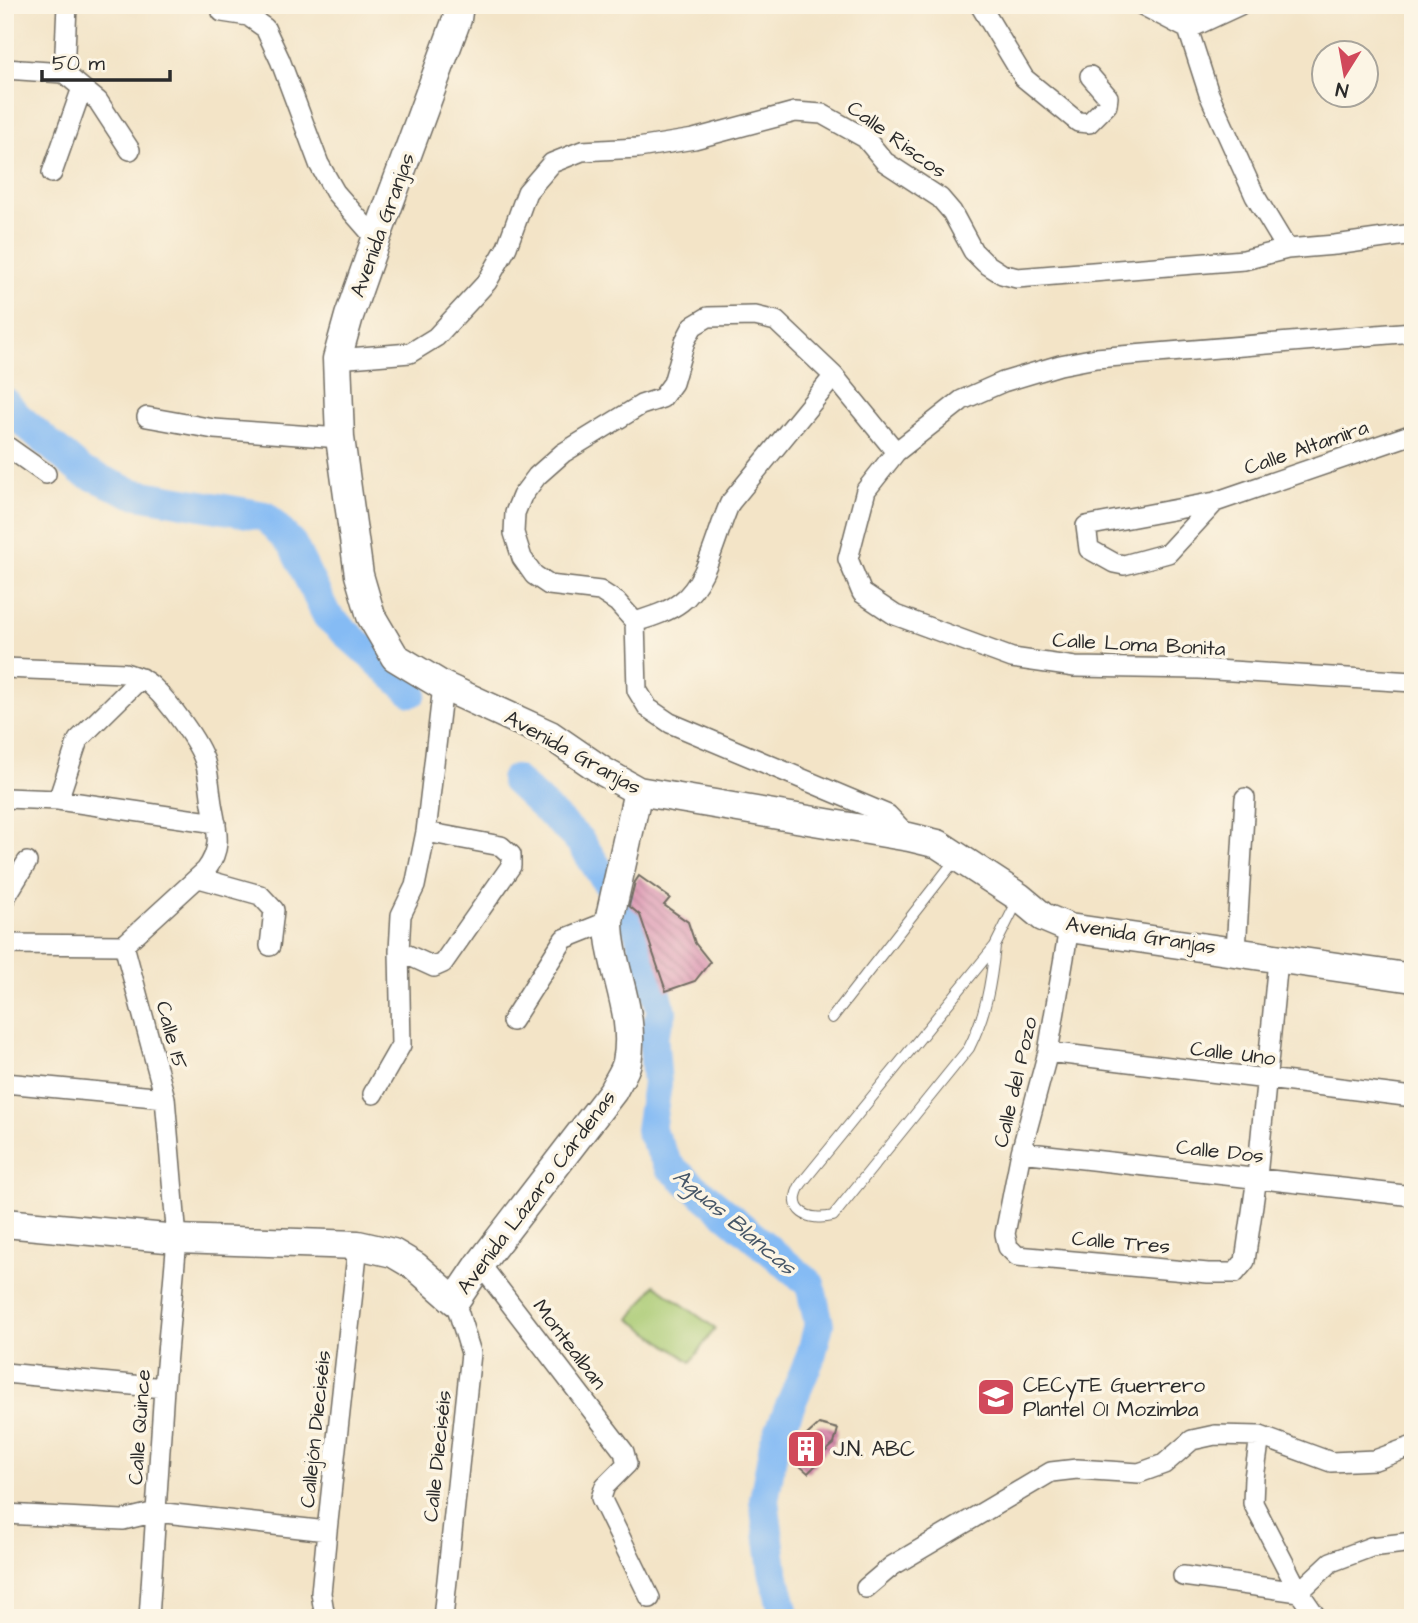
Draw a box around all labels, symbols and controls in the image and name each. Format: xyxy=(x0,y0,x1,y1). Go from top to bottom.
scale bar xyxy=(42,38,170,82)
north arrow xyxy=(1310,38,1380,108)
text: 50 m xyxy=(52,49,106,78)
text: N xyxy=(1334,75,1350,104)
street label: Calle Riscos xyxy=(841,94,952,185)
street label: Avenida Granjas xyxy=(343,149,422,301)
street label: Calle Altamira xyxy=(1240,413,1372,482)
street label: Calle Loma Bonita xyxy=(1052,625,1227,664)
street label: Avenida Granjas xyxy=(499,703,646,802)
street label: Avenida Granjas xyxy=(1064,909,1218,962)
street label: Calle 15 xyxy=(149,998,195,1073)
street label: Calle del Pozo xyxy=(986,1014,1045,1150)
street label: Calle Uno xyxy=(1188,1034,1278,1073)
street label: Avenida Lázaro Cárdenas xyxy=(450,1084,623,1300)
street label: Calle Dos xyxy=(1175,1132,1265,1171)
water label: Aguas Blancas xyxy=(665,1161,804,1284)
street label: Calle Tres xyxy=(1071,1224,1171,1261)
street label: Montealban xyxy=(526,1293,613,1396)
street label: Callejón Dieciséis xyxy=(293,1349,338,1509)
street label: Calle Quince xyxy=(121,1368,158,1486)
place label: CECyTE Guerrero Plantel 01 Mozimba xyxy=(1023,1371,1205,1424)
school or university icon: CECyTE Guerrero Plantel 01 Mozimba xyxy=(975,1376,1017,1418)
street label: Calle Dieciséis xyxy=(416,1389,459,1523)
building icon: J.N. ABC xyxy=(785,1428,827,1470)
place label: J.N. ABC xyxy=(833,1435,915,1464)

